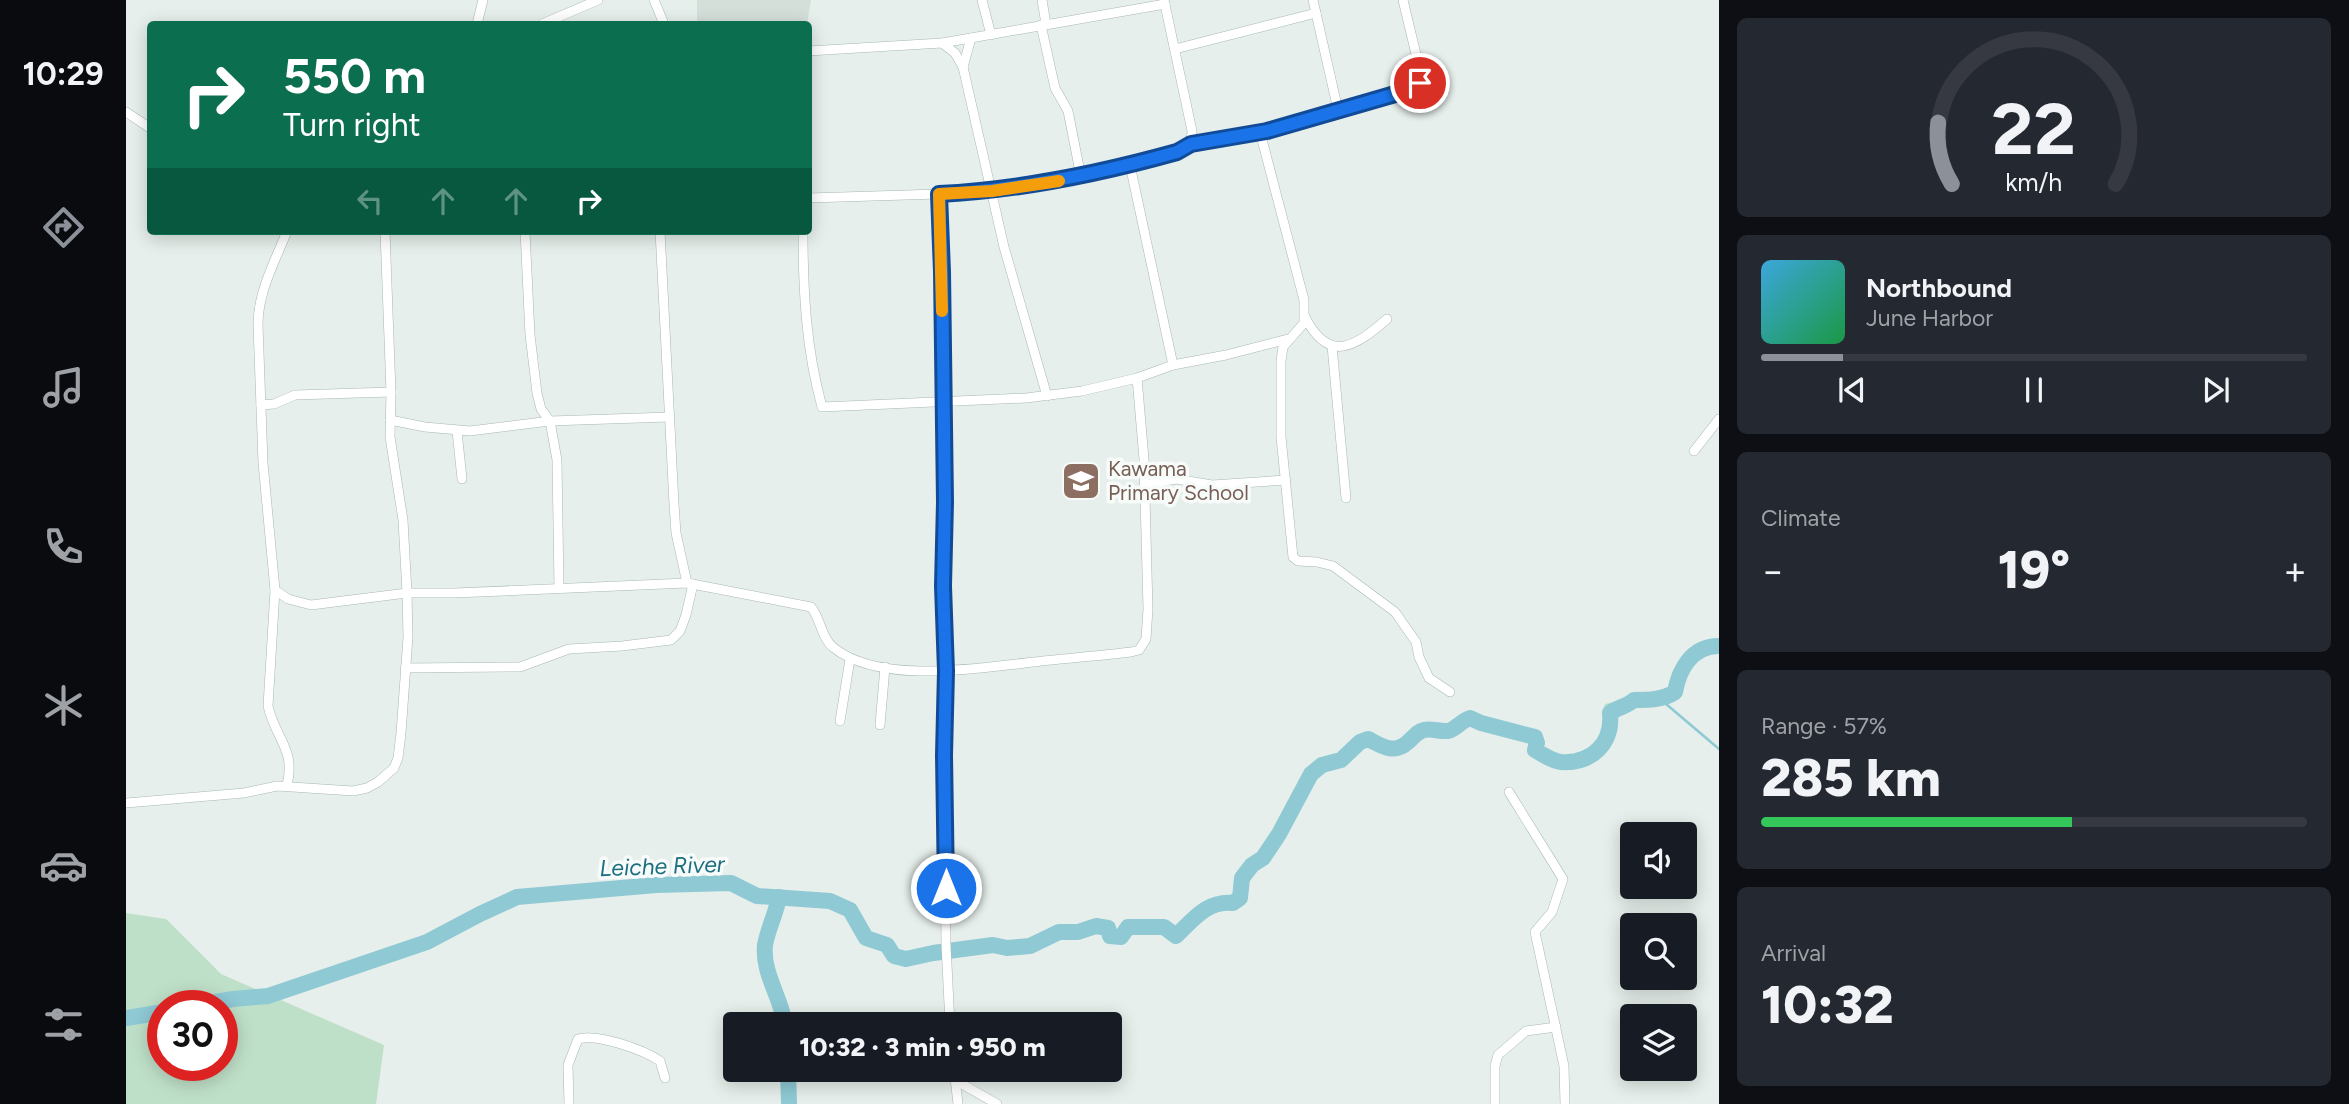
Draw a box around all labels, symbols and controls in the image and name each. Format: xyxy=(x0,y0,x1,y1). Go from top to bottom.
text: 550 m xyxy=(283,46,426,105)
icon: right xyxy=(168,49,259,140)
pin xyxy=(1390,53,1450,113)
text: 10:29 xyxy=(23,55,103,93)
icon: arrive xyxy=(1401,64,1439,102)
text: 22 xyxy=(1992,85,2076,172)
text: Turn right xyxy=(283,106,421,144)
text: km/h xyxy=(2005,166,2063,196)
icon: left xyxy=(351,182,389,220)
icon: ahead xyxy=(424,182,462,220)
icon: ahead xyxy=(497,182,535,220)
icon: right xyxy=(570,182,608,220)
icon: directions xyxy=(39,203,88,252)
text: Northbound xyxy=(1866,272,2012,304)
text: June Harbor xyxy=(1866,304,1993,332)
icon: music xyxy=(39,363,88,412)
icon: previous xyxy=(1833,371,1871,409)
icon: pause xyxy=(2015,371,2053,409)
icon: next xyxy=(2197,371,2235,409)
place label: Kawama Primary School xyxy=(1108,456,1249,505)
school or university icon: Kawama Primary School xyxy=(1060,460,1102,502)
text: Climate xyxy=(1761,504,1840,532)
icon: phone xyxy=(39,522,88,571)
text: 19° xyxy=(1998,539,2070,601)
text: − xyxy=(1761,548,1785,594)
text: + xyxy=(2283,548,2307,594)
icon: climate xyxy=(39,681,88,730)
text: Range · 57% xyxy=(1761,712,1887,740)
text: 285 km xyxy=(1761,747,1941,809)
map controls xyxy=(1620,822,1697,1081)
button: sound xyxy=(1620,822,1697,899)
icon: car xyxy=(39,841,88,890)
water label: Leiche River xyxy=(599,850,726,882)
position arrow xyxy=(909,851,983,925)
button: search xyxy=(1620,913,1697,990)
text: Arrival xyxy=(1761,939,1826,967)
text: 10:32 xyxy=(1761,974,1894,1036)
speed limit sign: 30 xyxy=(147,990,238,1081)
icon: filters xyxy=(39,1000,88,1049)
button: layers xyxy=(1620,1004,1697,1081)
text: 10:32 · 3 min · 950 m xyxy=(799,1031,1046,1063)

